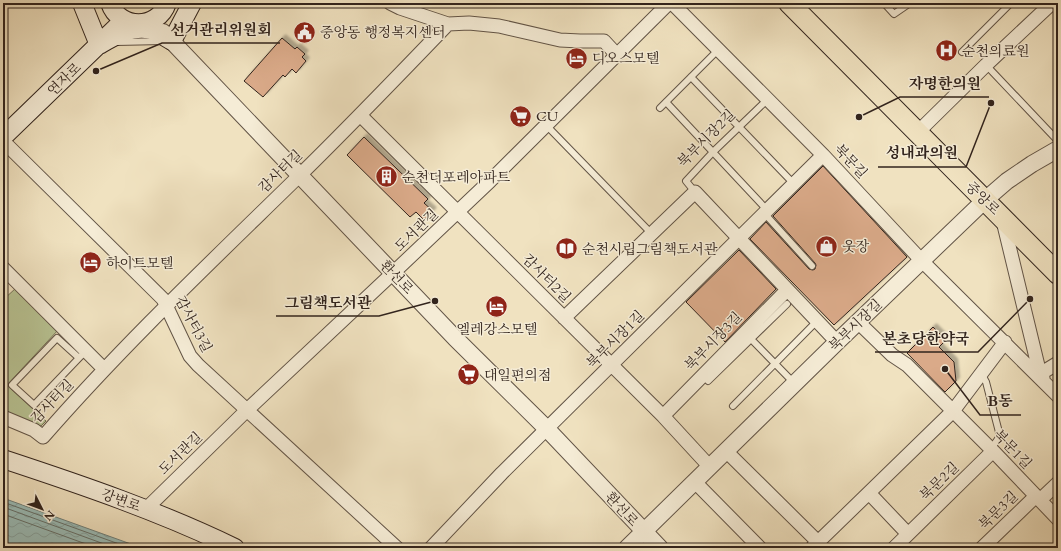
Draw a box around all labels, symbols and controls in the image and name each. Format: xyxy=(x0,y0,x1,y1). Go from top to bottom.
callout: 선거관리위원회 xyxy=(162,16,280,43)
public building icon: 중앙동 행정복지센터 xyxy=(292,19,318,45)
text: 선거관리위원회 xyxy=(170,20,272,40)
place label: 중앙동 행정복지센터 xyxy=(320,23,445,42)
hospital icon: 순천의료원 xyxy=(934,38,960,64)
place label: 순천의료원 xyxy=(962,42,1030,61)
hotel icon: 디오스모텔 xyxy=(564,45,590,71)
place label: 디오스모텔 xyxy=(592,49,660,68)
street label: 연자로 xyxy=(43,58,86,100)
callout: 자명한의원 xyxy=(900,70,989,97)
text: 자명한의원 xyxy=(909,74,981,94)
supermarket icon: CU xyxy=(507,103,533,129)
street label: 북부시장2길 xyxy=(673,105,740,172)
place label: CU xyxy=(536,107,559,126)
street label: 북문길 xyxy=(830,140,871,183)
callout: 성내과의원 xyxy=(878,140,966,167)
text: 성내과의원 xyxy=(886,143,958,163)
street label: 감사터길 xyxy=(254,146,306,197)
building icon: 순천더포레아파트 xyxy=(374,164,400,190)
place label: 순천더포레아파트 xyxy=(402,168,511,187)
street label: 중앙로 xyxy=(961,177,1004,220)
street label: 도서관길 xyxy=(390,205,442,256)
shop icon: 웃장 xyxy=(814,233,840,259)
library icon: 순천시립그림책도서관 xyxy=(553,236,579,262)
place label: 웃장 xyxy=(842,237,870,256)
place label: 순천시립그림책도서관 xyxy=(582,240,718,259)
hotel icon: 하이트모텔 xyxy=(77,250,103,276)
street label: 감사터2길 xyxy=(518,250,575,307)
place label: 하이트모텔 xyxy=(106,254,174,273)
street label: 환선로 xyxy=(376,256,418,299)
callout: 그림책도서관 xyxy=(276,289,379,316)
street label: 감사터3길 xyxy=(171,293,216,356)
text: 그림책도서관 xyxy=(285,293,372,313)
hotel icon: 엘레강스모텔 xyxy=(484,294,510,320)
street label: 북부시장길 xyxy=(824,295,886,356)
street label: 북부시장1길 xyxy=(582,306,649,373)
street label: 북부시장3길 xyxy=(681,308,746,375)
place label: 엘레강스모텔 xyxy=(456,320,538,339)
callout: 본초당한약국 xyxy=(875,325,978,352)
text: 본초당한약국 xyxy=(883,329,969,349)
supermarket icon: 대일편의점 xyxy=(455,362,481,388)
place label: 대일편의점 xyxy=(484,366,552,385)
street label: 감사터길 xyxy=(27,375,78,427)
callout: B동 xyxy=(980,388,1021,415)
text: B동 xyxy=(987,391,1013,411)
street label: 북문1길 xyxy=(989,426,1036,473)
street label: 도서관길 xyxy=(154,428,206,479)
street label: 북문2길 xyxy=(916,458,963,505)
street label: 강변로 xyxy=(99,485,144,516)
street label: 북문3길 xyxy=(975,487,1022,534)
street label: 환선로 xyxy=(601,488,643,531)
north arrow xyxy=(22,489,62,529)
text: N xyxy=(40,507,58,524)

